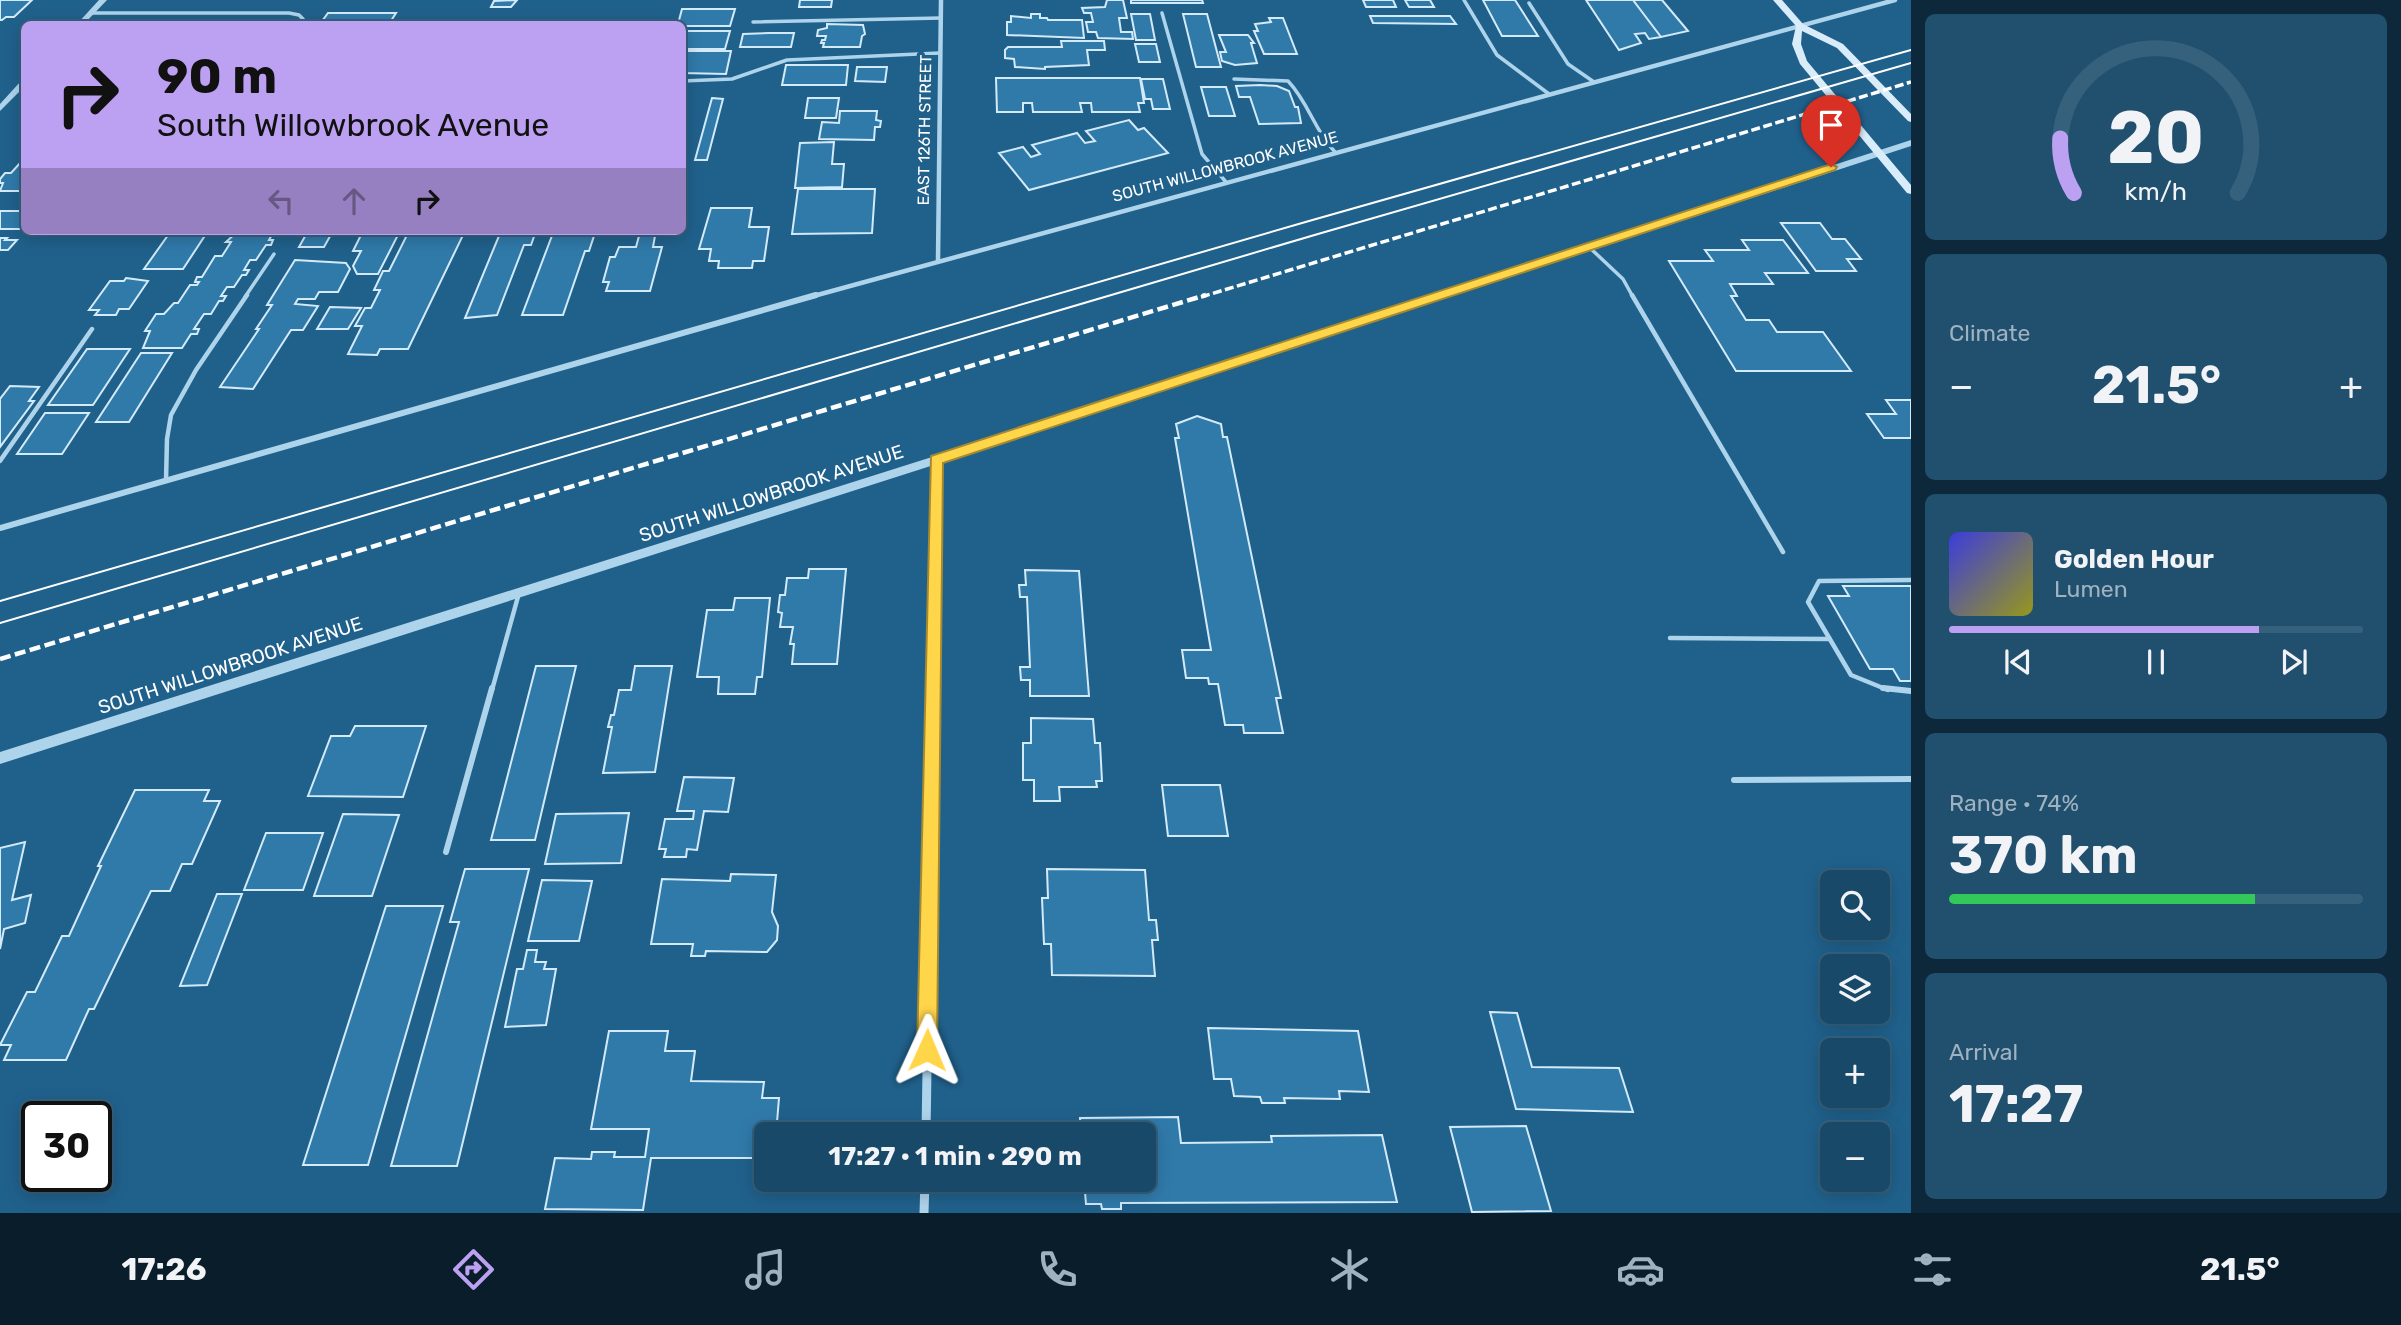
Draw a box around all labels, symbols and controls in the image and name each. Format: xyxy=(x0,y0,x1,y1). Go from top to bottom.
text: 90 m xyxy=(157,47,277,105)
icon: right xyxy=(42,49,133,140)
street label: EAST 126TH STREET xyxy=(914,54,935,206)
pin xyxy=(1801,95,1861,167)
text: 20 xyxy=(2108,95,2204,181)
text: South Willowbrook Avenue xyxy=(157,106,549,144)
icon: arrive xyxy=(1812,106,1850,144)
street label: SOUTH WILLOWBROOK AVENUE xyxy=(1110,127,1340,206)
text: km/h xyxy=(2125,177,2187,206)
icon: left xyxy=(262,182,300,220)
icon: ahead xyxy=(335,182,373,220)
icon: right xyxy=(408,182,446,220)
text: Climate xyxy=(1949,319,2030,347)
text: 21.5° xyxy=(2092,354,2221,416)
text: − xyxy=(1949,363,1974,409)
text: + xyxy=(2339,363,2363,409)
street label: SOUTH WILLOWBROOK AVENUE xyxy=(636,440,906,547)
text: Golden Hour xyxy=(2054,544,2214,575)
text: Lumen xyxy=(2054,575,2128,603)
street label: SOUTH WILLOWBROOK AVENUE xyxy=(95,612,365,719)
icon: previous xyxy=(1999,643,2037,681)
icon: pause xyxy=(2137,643,2175,681)
icon: next xyxy=(2275,643,2313,681)
text: Range · 74% xyxy=(1949,789,2079,817)
text: 370 km xyxy=(1949,824,2138,886)
map controls xyxy=(1820,870,1890,1192)
button: search xyxy=(1820,870,1890,940)
button: layers xyxy=(1820,954,1890,1024)
position arrow xyxy=(890,1013,964,1087)
button: + xyxy=(1820,1038,1890,1108)
text: Arrival xyxy=(1949,1038,2018,1066)
text: 17:27 xyxy=(1949,1073,2083,1135)
speed limit sign: 30 xyxy=(21,1101,112,1192)
button: − xyxy=(1820,1122,1890,1192)
text: 17:27 · 1 min · 290 m xyxy=(828,1141,1082,1172)
icon: directions xyxy=(449,1245,498,1294)
icon: music xyxy=(741,1245,790,1294)
icon: phone xyxy=(1033,1245,1082,1294)
icon: climate xyxy=(1325,1245,1374,1294)
icon: car xyxy=(1616,1245,1665,1294)
icon: filters xyxy=(1908,1245,1957,1294)
text: 17:26 xyxy=(121,1250,207,1288)
text: 21.5° xyxy=(2200,1250,2280,1288)

